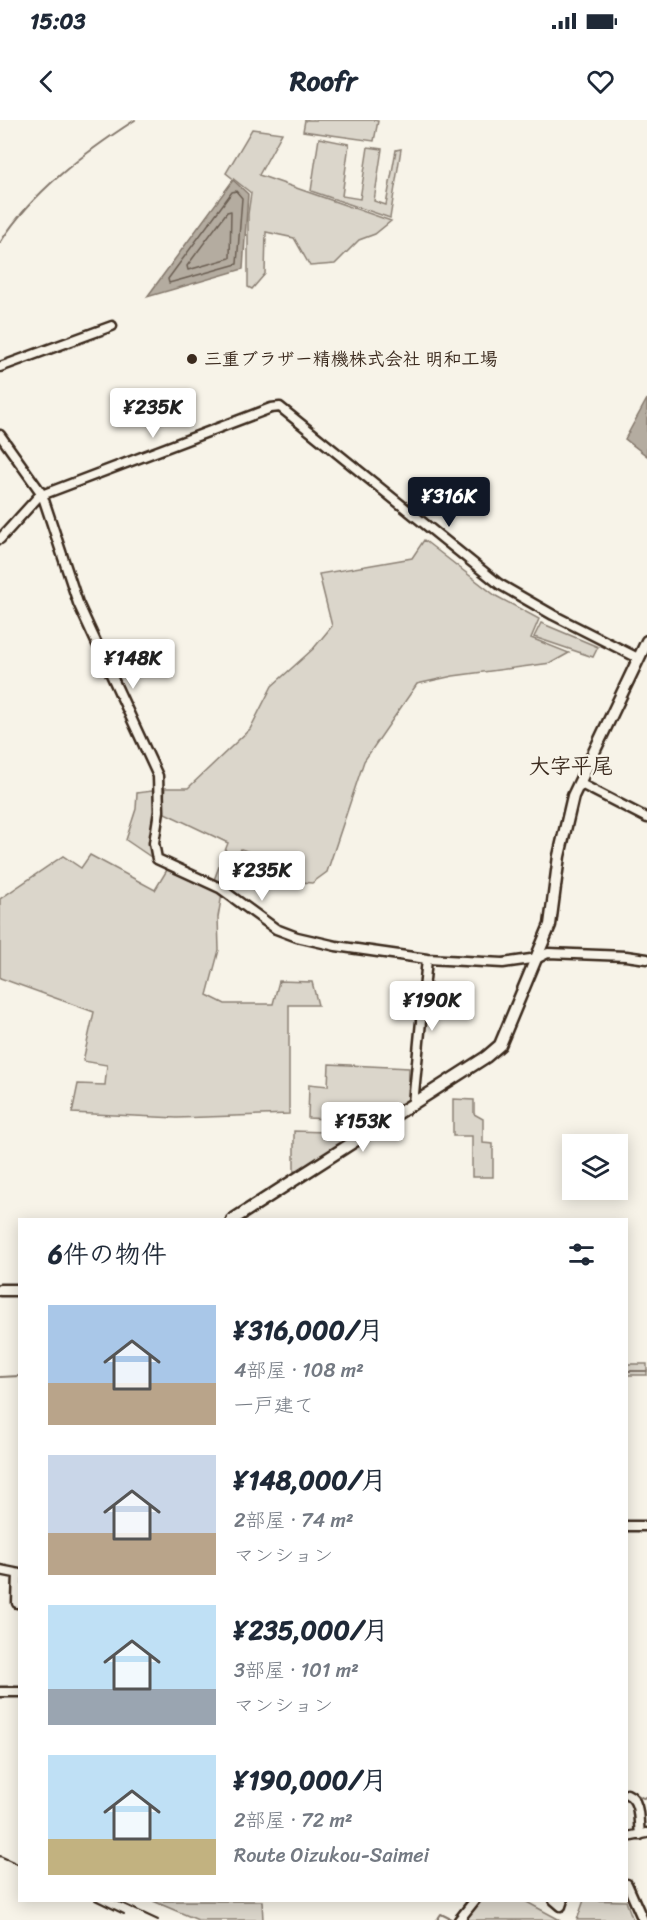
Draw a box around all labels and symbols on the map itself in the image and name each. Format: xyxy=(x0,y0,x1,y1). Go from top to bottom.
place label: 三重ブラザー精機株式会社 明和工場 xyxy=(204,343,497,375)
marker: 三重ブラザー精機株式会社 明和工場 xyxy=(185,352,199,366)
pin: ¥235K xyxy=(111,388,195,439)
pin: ¥316K xyxy=(407,477,491,528)
pin: ¥148K xyxy=(91,639,175,690)
district label: 大字平尾 xyxy=(529,747,613,785)
pin: ¥235K xyxy=(220,851,304,902)
pin: ¥190K xyxy=(390,981,474,1032)
pin: ¥153K xyxy=(321,1102,405,1153)

